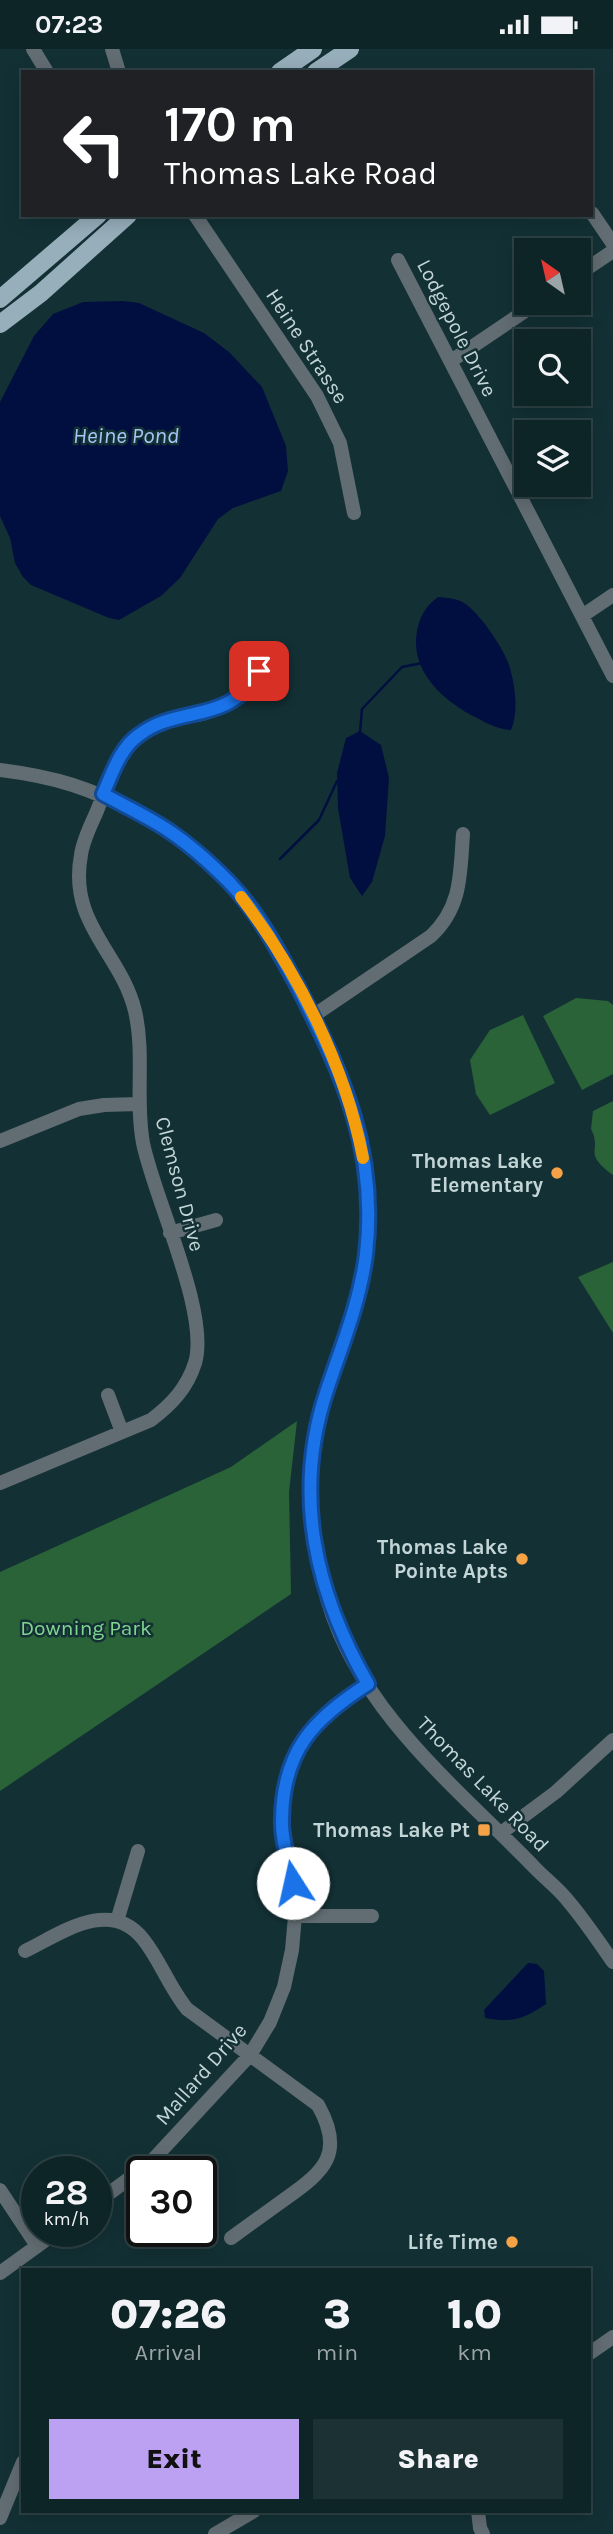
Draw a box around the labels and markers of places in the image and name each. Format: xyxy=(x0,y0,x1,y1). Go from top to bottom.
pin xyxy=(229,641,289,701)
place label: Thomas Lake Elementary xyxy=(412,1149,543,1197)
marker: Thomas Lake Elementary xyxy=(549,1165,565,1181)
place label: Thomas Lake Pointe Apts xyxy=(377,1535,508,1583)
marker: Thomas Lake Pointe Apts xyxy=(514,1551,530,1567)
place label: Thomas Lake Pt xyxy=(313,1818,470,1842)
marker: Thomas Lake Pt xyxy=(476,1822,492,1838)
place label: Life Time xyxy=(407,2230,498,2254)
marker: Life Time xyxy=(504,2234,520,2250)

